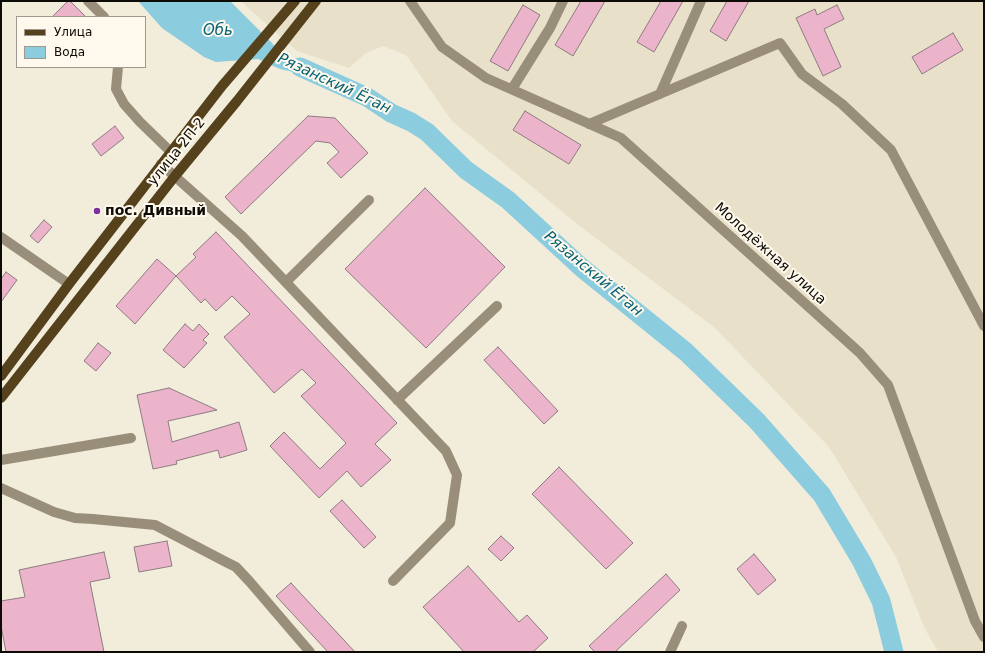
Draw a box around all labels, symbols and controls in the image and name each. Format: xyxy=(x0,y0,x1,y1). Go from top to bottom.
legend xyxy=(16,16,146,68)
water label: Обь xyxy=(203,22,233,40)
text: Улица xyxy=(54,25,92,39)
text: Вода xyxy=(54,45,85,59)
water label: Рязанский Ёган xyxy=(274,50,394,118)
street label: улица 2П-2 xyxy=(145,115,209,189)
street label: Молодёжная улица xyxy=(711,200,829,308)
place label: пос. Дивный xyxy=(105,203,206,219)
marker: пос. Дивный xyxy=(92,206,102,216)
water label: Рязанский Ёган xyxy=(540,228,646,320)

